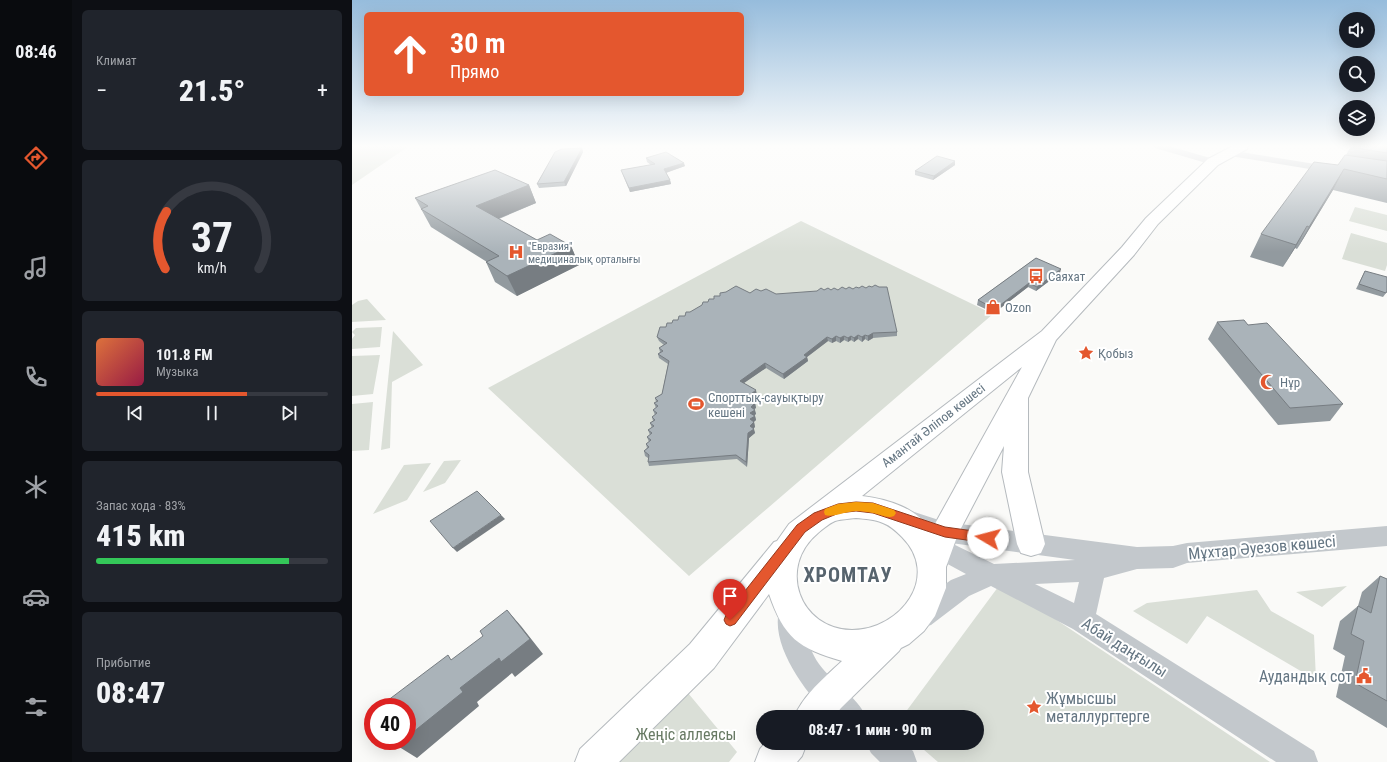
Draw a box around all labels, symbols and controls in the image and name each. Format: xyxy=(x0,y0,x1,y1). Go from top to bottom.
map controls xyxy=(1339,12,1375,136)
button: sound xyxy=(1339,12,1375,48)
text: 30 m xyxy=(450,27,506,60)
icon: ahead xyxy=(384,28,436,80)
text: 08:46 xyxy=(15,41,57,62)
text: Климат xyxy=(96,53,137,68)
button: search xyxy=(1339,56,1375,92)
text: Прямо xyxy=(450,61,499,82)
text: 21.5° xyxy=(179,73,245,108)
text: − xyxy=(96,78,107,103)
text: + xyxy=(317,78,328,103)
button: layers xyxy=(1339,100,1375,136)
icon: directions xyxy=(22,144,50,172)
text: 37 xyxy=(191,212,233,261)
place label: "Евразия" медициналық орталығы xyxy=(528,240,640,266)
hospital icon: "Евразия" медициналық орталығы xyxy=(507,243,525,261)
icon: music xyxy=(22,254,50,282)
text: km/h xyxy=(197,259,227,275)
bus stop icon: Саяхат xyxy=(1027,267,1045,285)
place label: Саяхат xyxy=(1048,269,1086,284)
shop icon: Ozon xyxy=(984,298,1002,316)
place label: Ozon xyxy=(1005,300,1031,315)
place icon: Қобыз xyxy=(1077,344,1095,362)
text: 101.8 FM xyxy=(156,346,213,364)
place label: Қобыз xyxy=(1098,346,1134,361)
icon: phone xyxy=(22,363,50,391)
text: Музыка xyxy=(156,364,198,379)
mosque icon: Нұр xyxy=(1259,373,1277,391)
place label: Нұр xyxy=(1280,375,1300,390)
street label: Амантай Әліпов көшесі xyxy=(879,380,988,470)
place label: Спорттық-сауықтыру кешені xyxy=(708,390,824,420)
sports icon: Спорттық-сауықтыру кешені xyxy=(687,395,705,413)
icon: previous xyxy=(124,402,146,424)
icon: pause xyxy=(201,402,223,424)
icon: next xyxy=(278,402,300,424)
icon: climate xyxy=(22,473,50,501)
text: Запас хода · 83% xyxy=(96,498,186,513)
position arrow xyxy=(967,517,1009,559)
text: 415 km xyxy=(96,518,185,553)
street label: Мұхтар Әуезов көшесі xyxy=(1187,532,1337,563)
district label: ХРОМТАУ xyxy=(803,563,893,587)
pin xyxy=(713,579,747,620)
icon: car xyxy=(22,583,50,611)
icon: arrive xyxy=(719,585,741,607)
street label: Абай даңғылы xyxy=(1078,614,1171,681)
text: Прибытие xyxy=(96,655,151,670)
place label: Аудандық сот xyxy=(1259,667,1352,686)
public building icon: Аудандық сот xyxy=(1355,667,1373,685)
text: 08:47 xyxy=(96,675,165,710)
place label: Жұмысшы металлургтерге xyxy=(1046,689,1150,726)
icon: filters xyxy=(22,693,50,721)
speed limit sign: 40 xyxy=(364,698,416,750)
place icon: Жұмысшы металлургтерге xyxy=(1025,698,1043,716)
text: 08:47 · 1 мин · 90 m xyxy=(808,721,932,739)
park label: Жеңіс аллеясы xyxy=(636,725,736,744)

